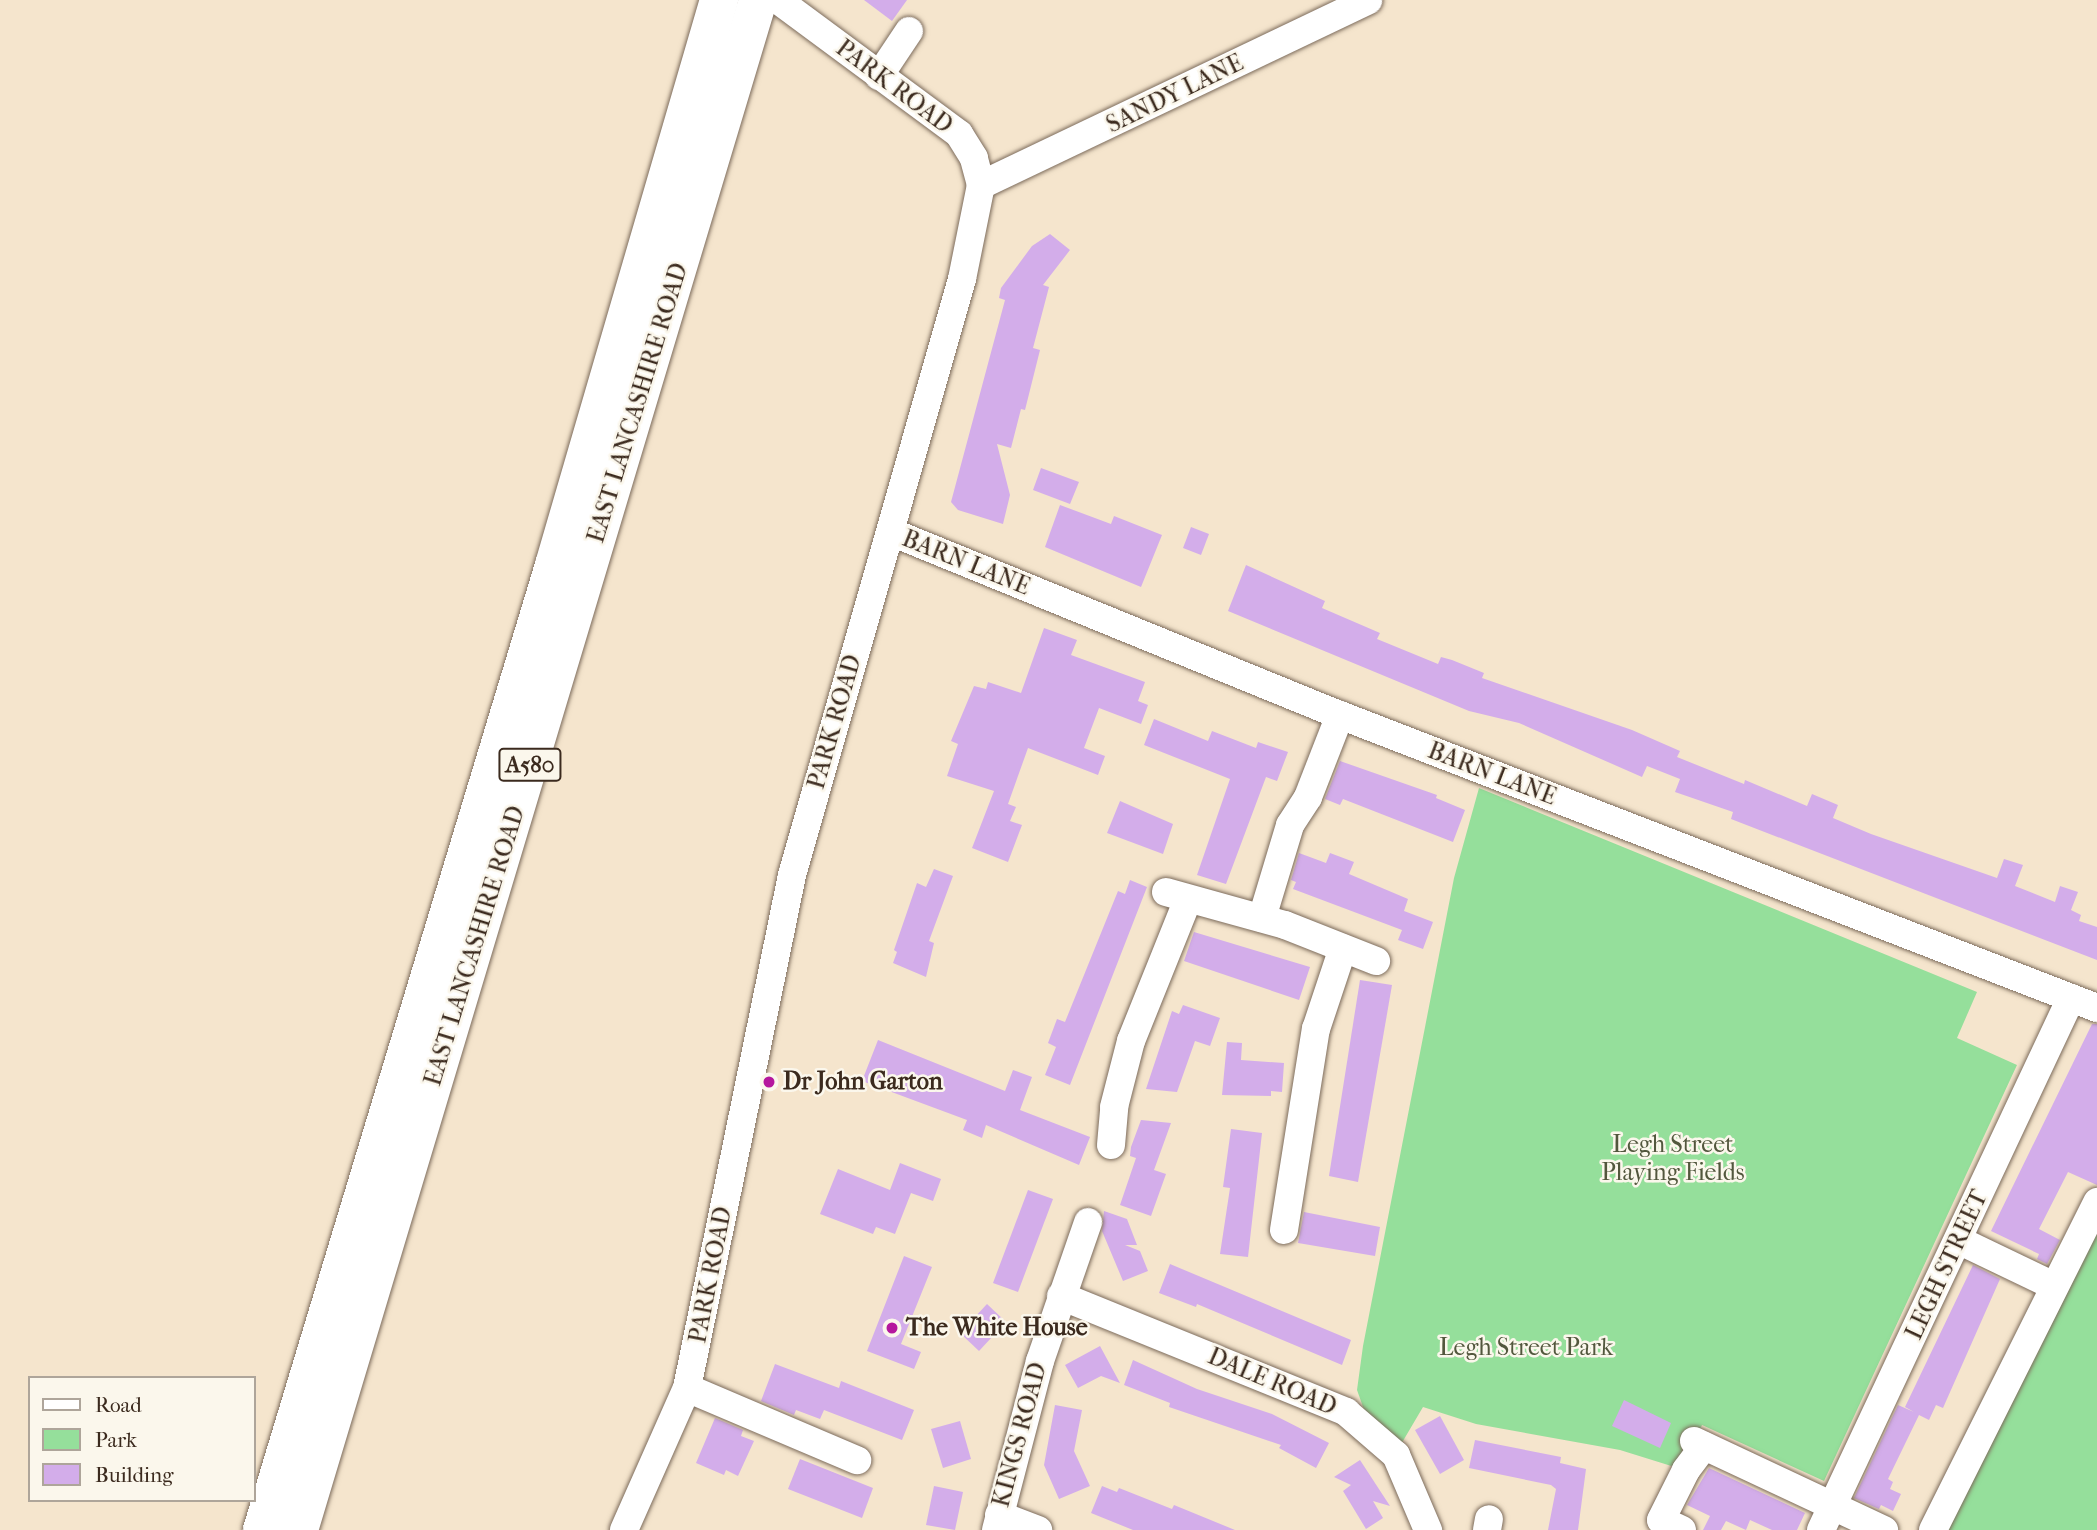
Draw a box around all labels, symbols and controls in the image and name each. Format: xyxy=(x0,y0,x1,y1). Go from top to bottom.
street label: PARK ROAD xyxy=(830,34,958,140)
street label: SANDY LANE xyxy=(1102,48,1248,140)
street label: EAST LANCASHIRE ROAD xyxy=(582,260,694,546)
street label: BARN LANE xyxy=(898,524,1034,602)
street label: PARK ROAD xyxy=(802,652,868,792)
street label: BARN LANE xyxy=(1424,736,1560,812)
road number: A580 xyxy=(497,746,563,785)
street label: EAST LANCASHIRE ROAD xyxy=(419,803,531,1089)
place label: Dr John Garton xyxy=(783,1068,943,1096)
marker: Dr John Garton xyxy=(761,1074,777,1090)
park label: Legh Street Playing Fields xyxy=(1601,1131,1745,1187)
street label: LEGH STREET xyxy=(1900,1186,1994,1344)
street label: PARK ROAD xyxy=(684,1204,738,1346)
place label: The White House xyxy=(906,1314,1088,1342)
marker: The White House xyxy=(884,1320,900,1336)
park label: Legh Street Park xyxy=(1439,1334,1613,1362)
street label: DALE ROAD xyxy=(1203,1342,1341,1422)
street label: KINGS ROAD xyxy=(987,1360,1053,1510)
legend xyxy=(28,1376,256,1502)
text: Road xyxy=(95,1393,142,1417)
text: Park xyxy=(95,1428,137,1452)
text: Building xyxy=(95,1463,173,1487)

